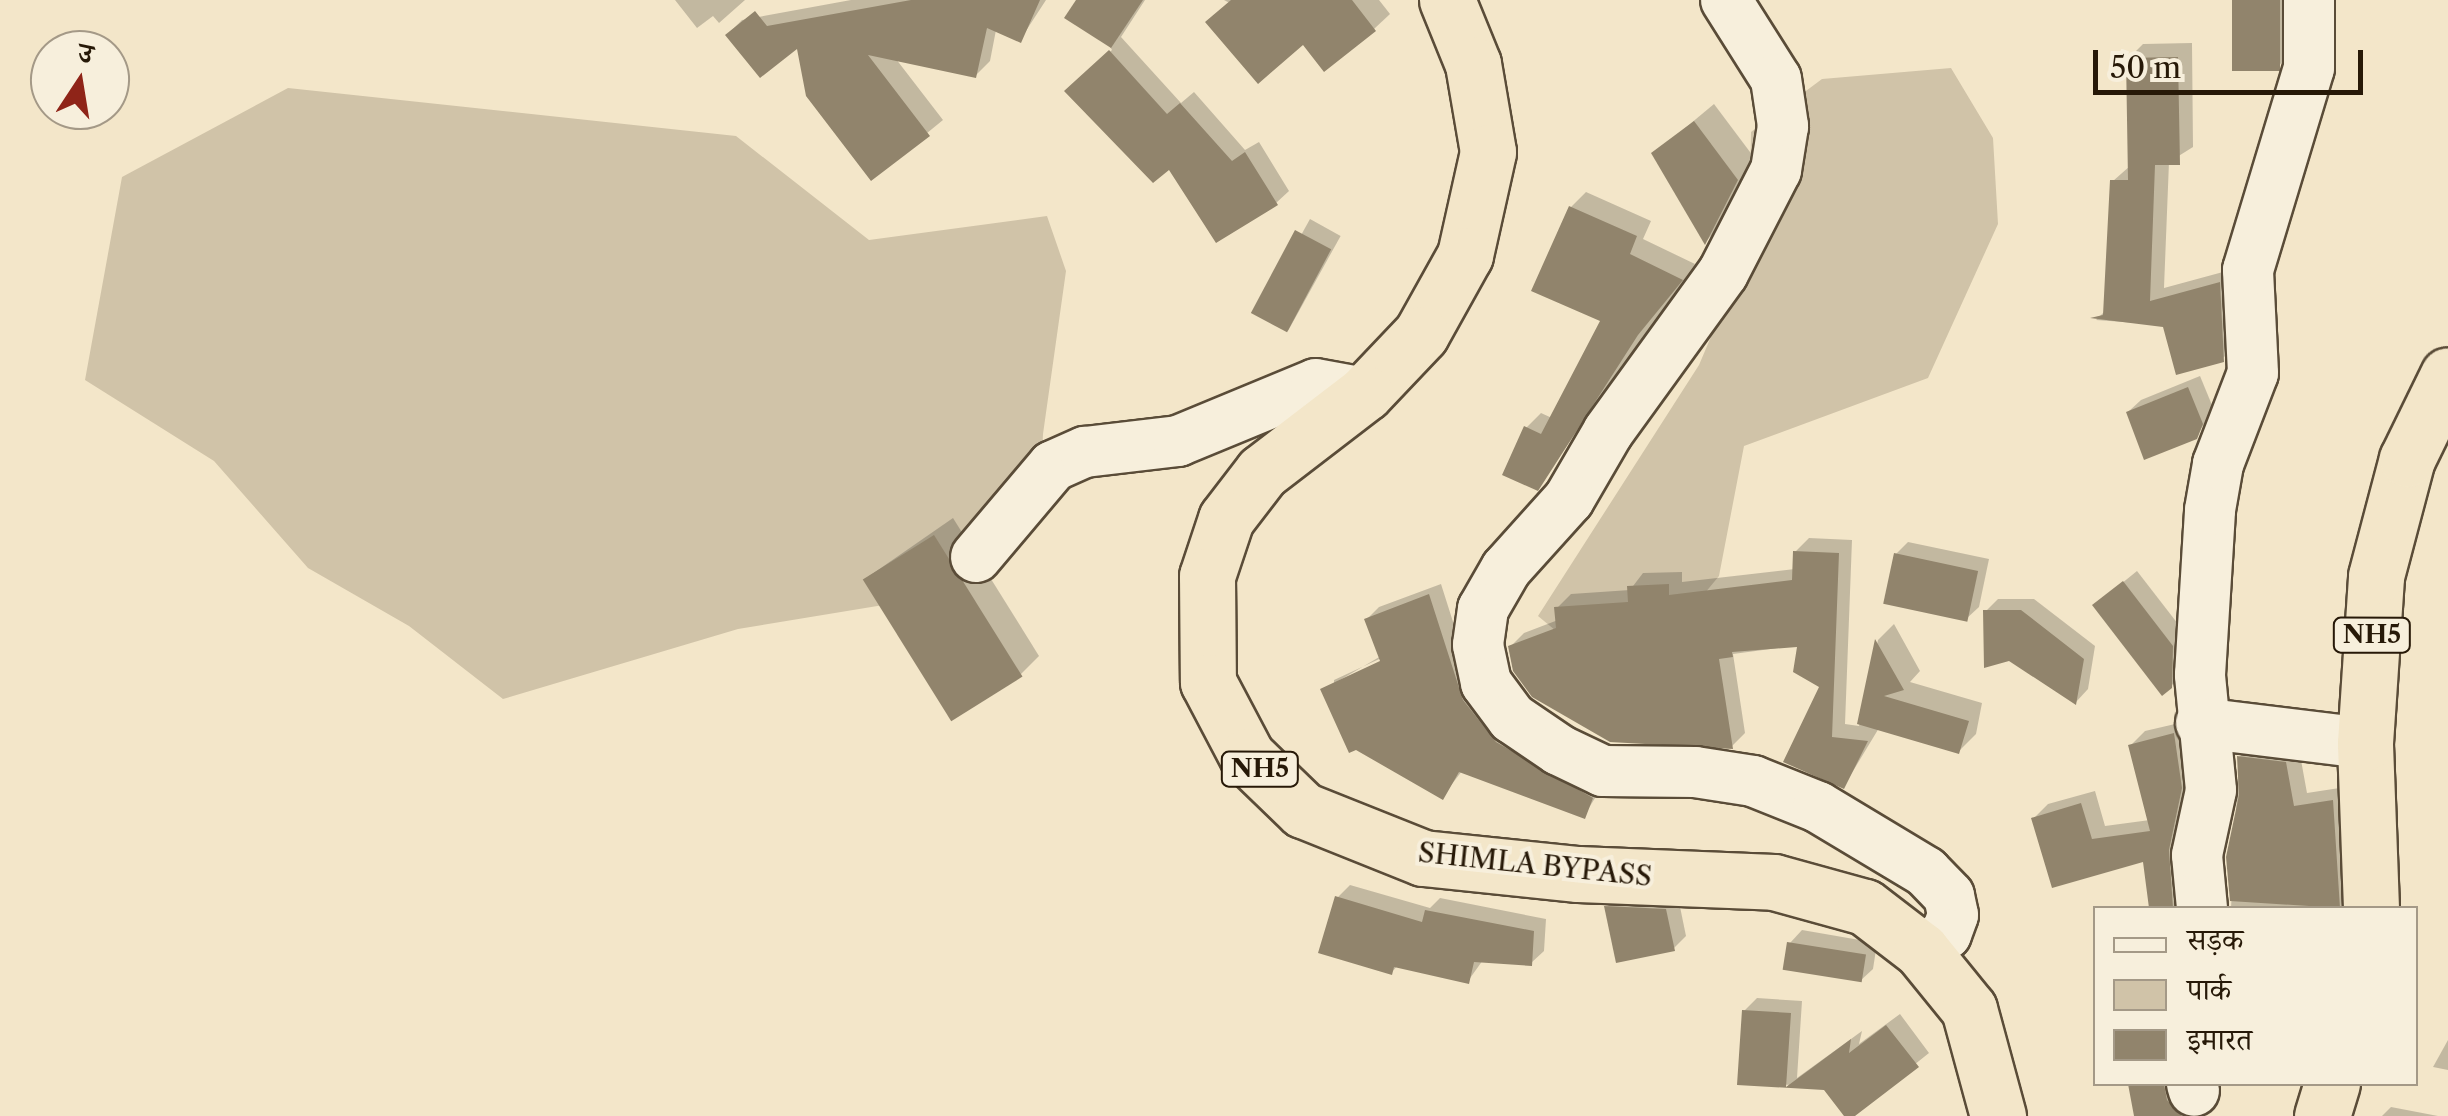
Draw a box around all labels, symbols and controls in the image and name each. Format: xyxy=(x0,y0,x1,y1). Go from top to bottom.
north arrow xyxy=(30,30,130,130)
scale bar xyxy=(2098,30,2368,92)
text: उ xyxy=(75,34,96,71)
text: 50 m xyxy=(2110,49,2181,86)
road number: NH5 xyxy=(2332,615,2412,655)
road number: NH5 xyxy=(1220,749,1300,789)
street label: SHIMLA BYPASS xyxy=(1416,835,1654,893)
legend xyxy=(2093,906,2418,1086)
text: सड़क xyxy=(2187,921,2243,958)
text: पार्क xyxy=(2187,971,2231,1008)
text: इमारत xyxy=(2187,1021,2252,1058)

